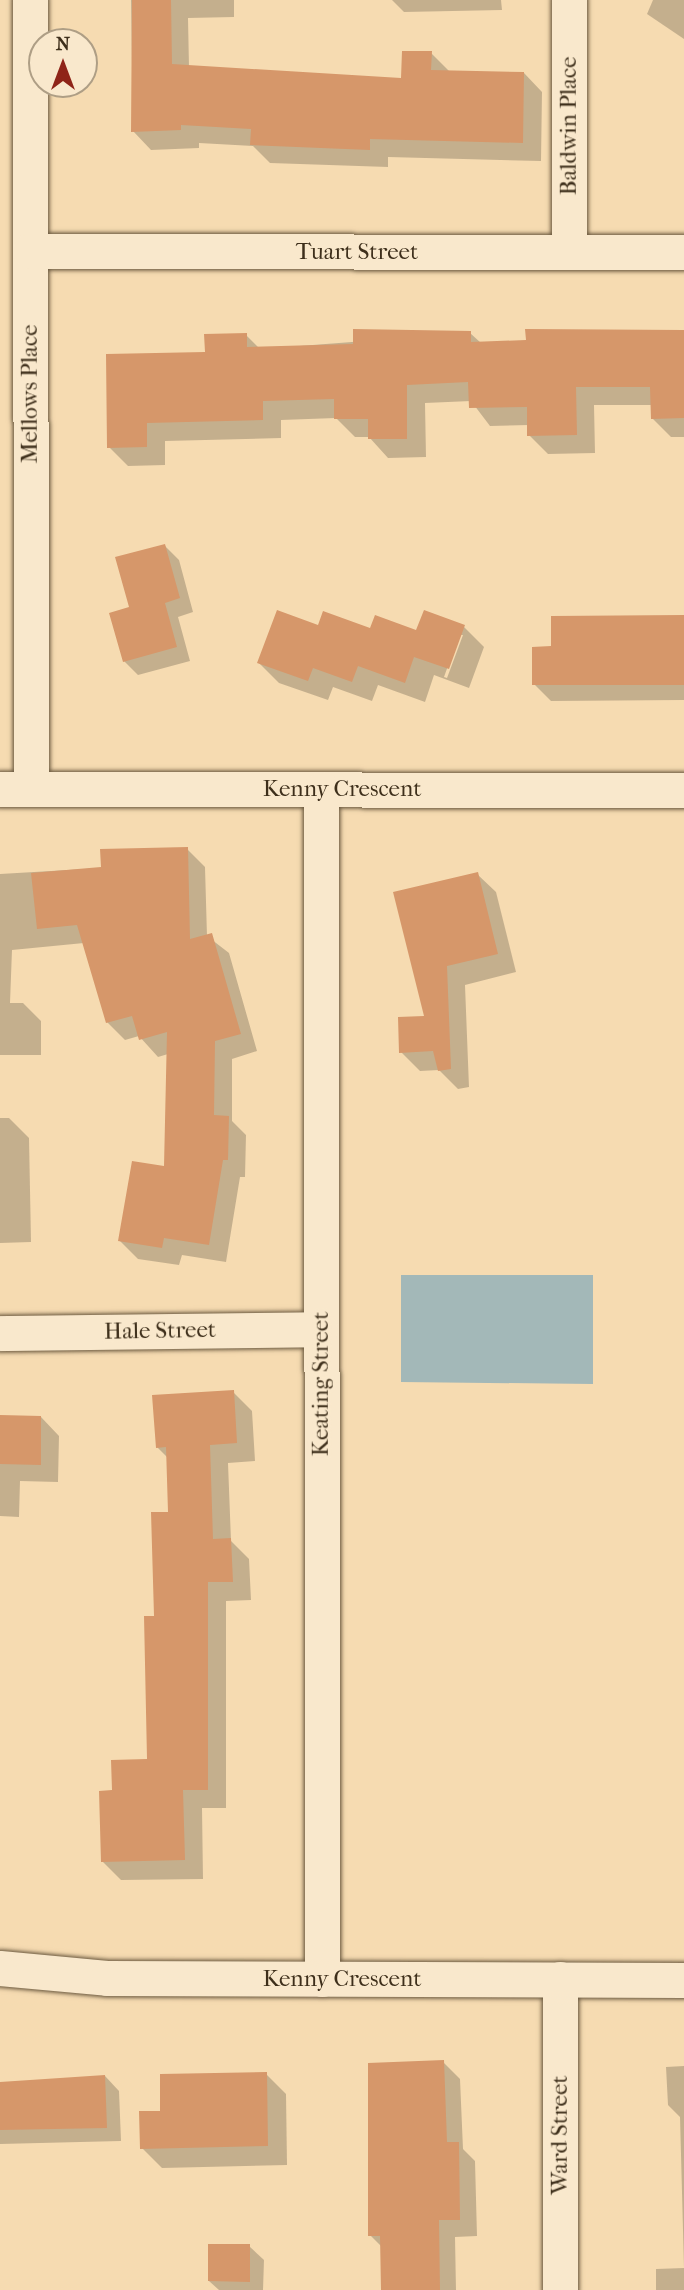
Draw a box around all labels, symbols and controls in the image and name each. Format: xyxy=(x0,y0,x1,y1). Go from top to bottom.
north arrow xyxy=(28,28,98,98)
text: N xyxy=(56,33,70,55)
street label: Baldwin Place xyxy=(555,57,583,195)
street label: Tuart Street xyxy=(296,238,418,266)
street label: Mellows Place xyxy=(16,325,44,463)
street label: Kenny Crescent xyxy=(263,775,421,803)
street label: Keating Street xyxy=(307,1312,335,1456)
street label: Hale Street xyxy=(104,1316,216,1346)
street label: Kenny Crescent xyxy=(263,1965,421,1993)
street label: Ward Street xyxy=(546,2075,574,2195)

